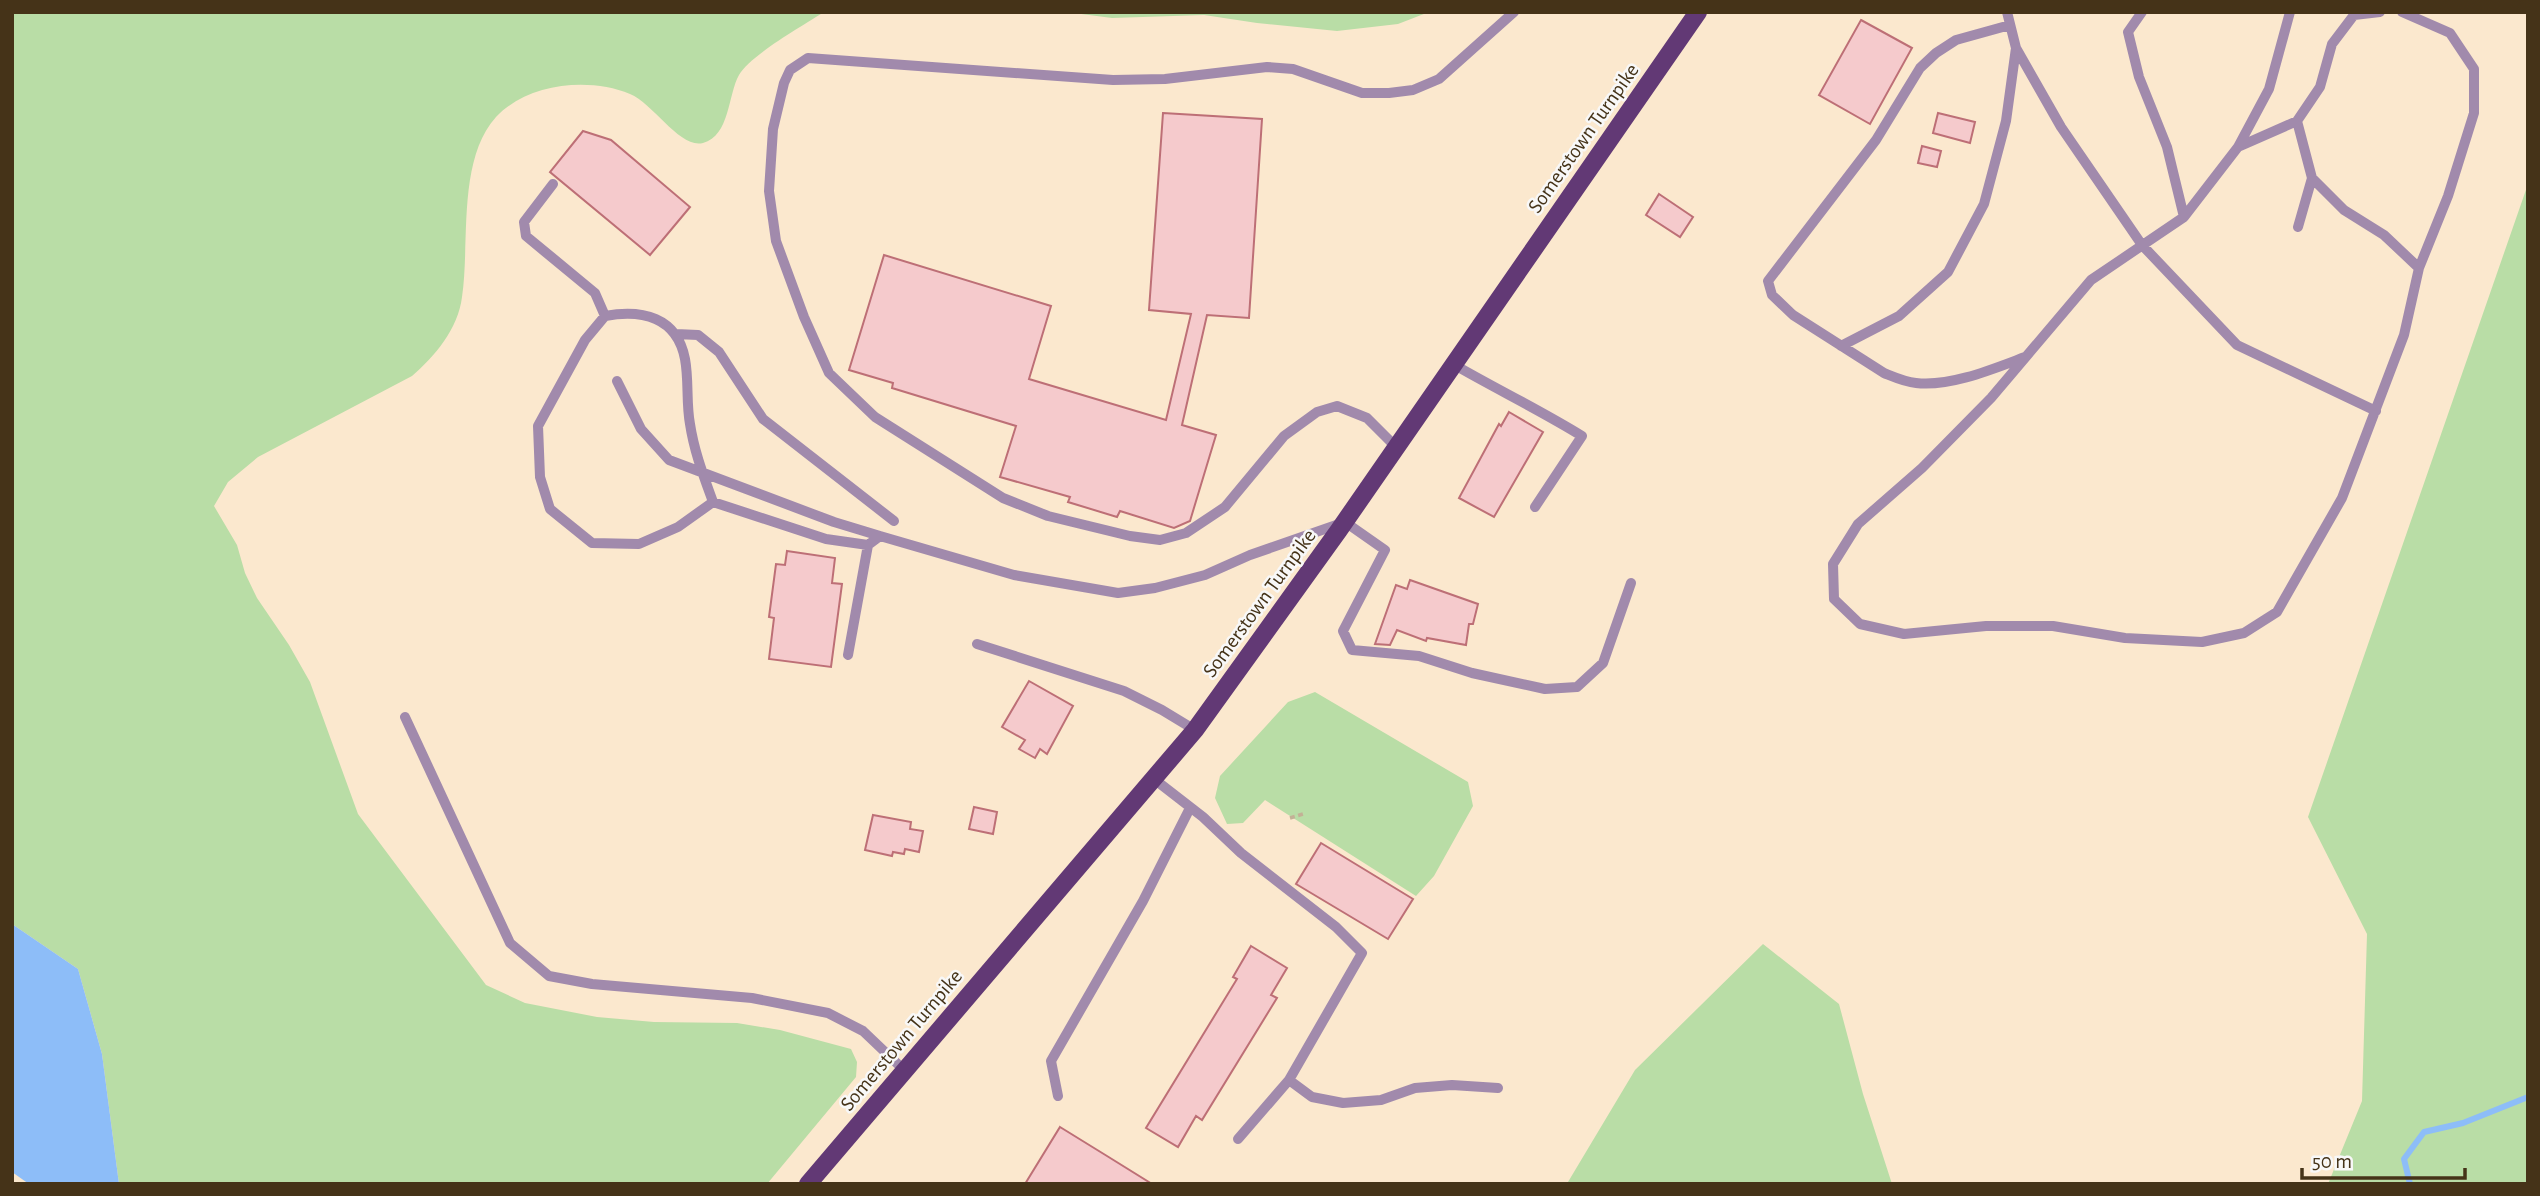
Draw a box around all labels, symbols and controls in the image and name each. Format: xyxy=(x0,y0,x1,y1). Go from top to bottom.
street label: Somerstown Turnpike xyxy=(1524,60,1643,217)
street label: Somerstown Turnpike xyxy=(1199,525,1320,681)
street label: Somerstown Turnpike xyxy=(836,966,966,1115)
scale bar xyxy=(2302,1136,2465,1180)
text: 50 m xyxy=(2312,1151,2352,1172)

